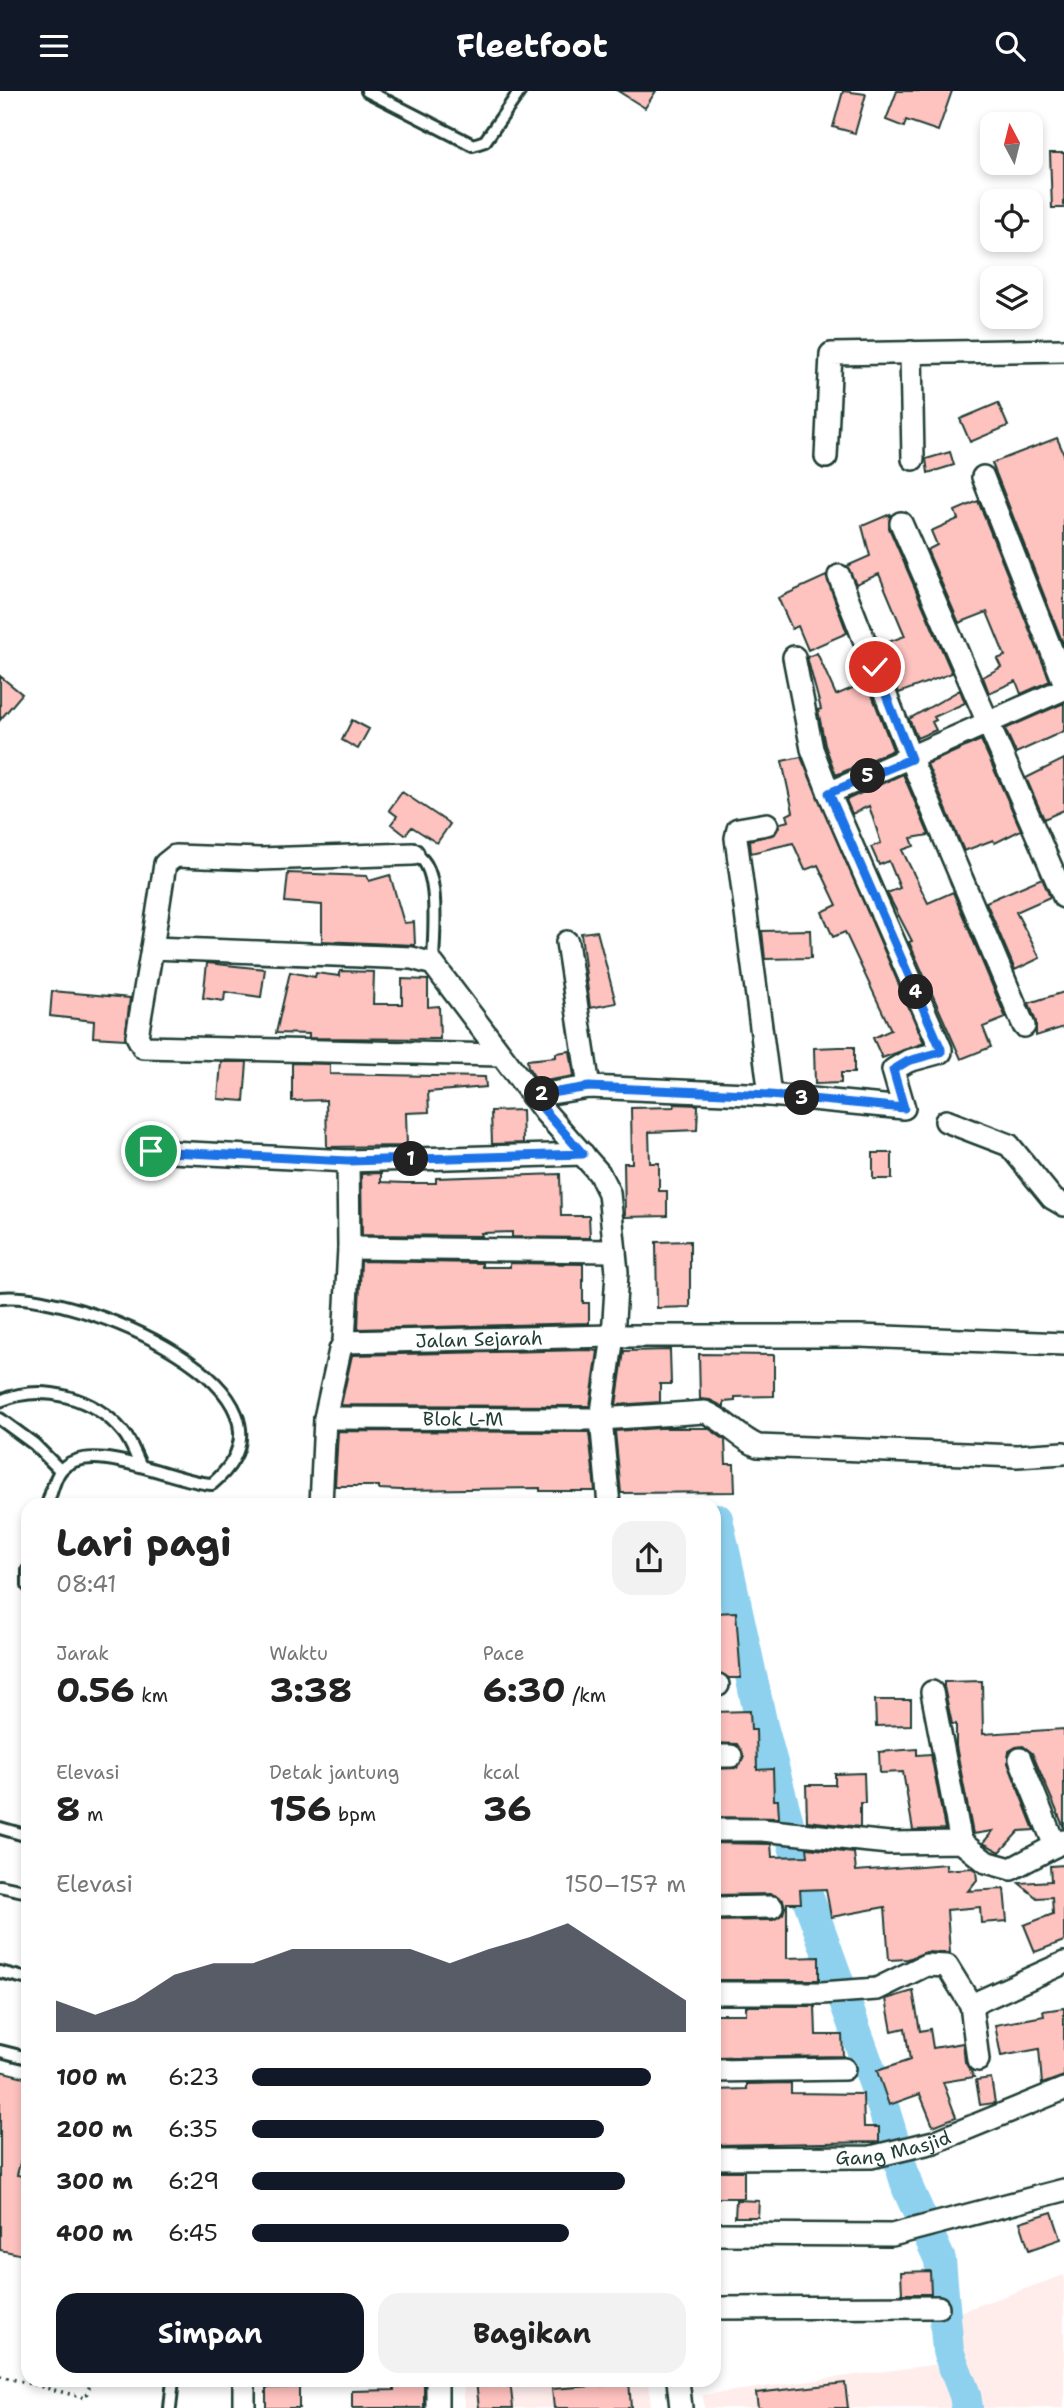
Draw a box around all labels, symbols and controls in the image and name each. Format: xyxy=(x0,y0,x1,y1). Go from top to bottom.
text: Fleetfoot xyxy=(456,24,608,67)
icon: menu xyxy=(35,27,73,65)
icon: search xyxy=(991,27,1029,65)
north arrow xyxy=(980,112,1043,175)
map controls xyxy=(980,112,1043,329)
button: locate xyxy=(980,189,1043,252)
button: layers xyxy=(980,266,1043,329)
pin xyxy=(845,637,905,697)
icon: check xyxy=(856,648,894,686)
pin: 5 xyxy=(850,759,886,793)
text: 5 xyxy=(862,763,873,788)
pin: 4 xyxy=(898,975,934,1009)
text: 4 xyxy=(909,979,922,1004)
pin: 2 xyxy=(524,1077,560,1111)
text: 2 xyxy=(535,1081,548,1106)
pin: 3 xyxy=(784,1081,820,1115)
text: 3 xyxy=(795,1085,808,1110)
pin xyxy=(121,1121,181,1181)
icon: arrive xyxy=(132,1132,170,1170)
pin: 1 xyxy=(394,1141,428,1177)
text: 1 xyxy=(406,1146,415,1171)
street label: Jalan Sejarah xyxy=(415,1326,543,1353)
street label: Blok L-M xyxy=(423,1406,503,1432)
text: Lari pagi xyxy=(56,1517,232,1568)
button: share xyxy=(612,1521,686,1595)
text: 08:41 xyxy=(56,1569,116,1599)
text: Jarak xyxy=(56,1641,109,1666)
text: Waktu xyxy=(269,1641,328,1666)
text: Pace xyxy=(483,1641,524,1666)
text: 0.56 xyxy=(56,1666,135,1713)
text: 3:38 xyxy=(269,1666,352,1713)
text: 6:30 xyxy=(483,1666,566,1713)
text: km xyxy=(135,1683,168,1708)
text: /km xyxy=(566,1683,606,1708)
text: Elevasi xyxy=(56,1760,120,1785)
text: Detak jantung xyxy=(269,1760,399,1785)
text: kcal xyxy=(483,1760,520,1785)
text: 8 xyxy=(56,1785,81,1832)
text: 156 xyxy=(269,1785,332,1832)
text: 36 xyxy=(483,1785,532,1832)
text: m xyxy=(81,1802,103,1827)
text: bpm xyxy=(332,1802,376,1827)
text: Elevasi xyxy=(56,1869,133,1899)
text: 150–157 m xyxy=(565,1869,686,1899)
text: 100 m xyxy=(56,2062,127,2092)
text: 6:23 xyxy=(168,2062,219,2092)
text: 200 m xyxy=(56,2114,133,2144)
text: 6:35 xyxy=(168,2114,218,2144)
street label: Gang Masjid xyxy=(835,2125,954,2170)
text: 300 m xyxy=(56,2166,133,2196)
text: 6:29 xyxy=(168,2166,219,2196)
text: 400 m xyxy=(56,2218,133,2248)
text: 6:45 xyxy=(168,2218,218,2248)
button: Simpan xyxy=(56,2293,364,2373)
button: Bagikan xyxy=(378,2293,686,2373)

